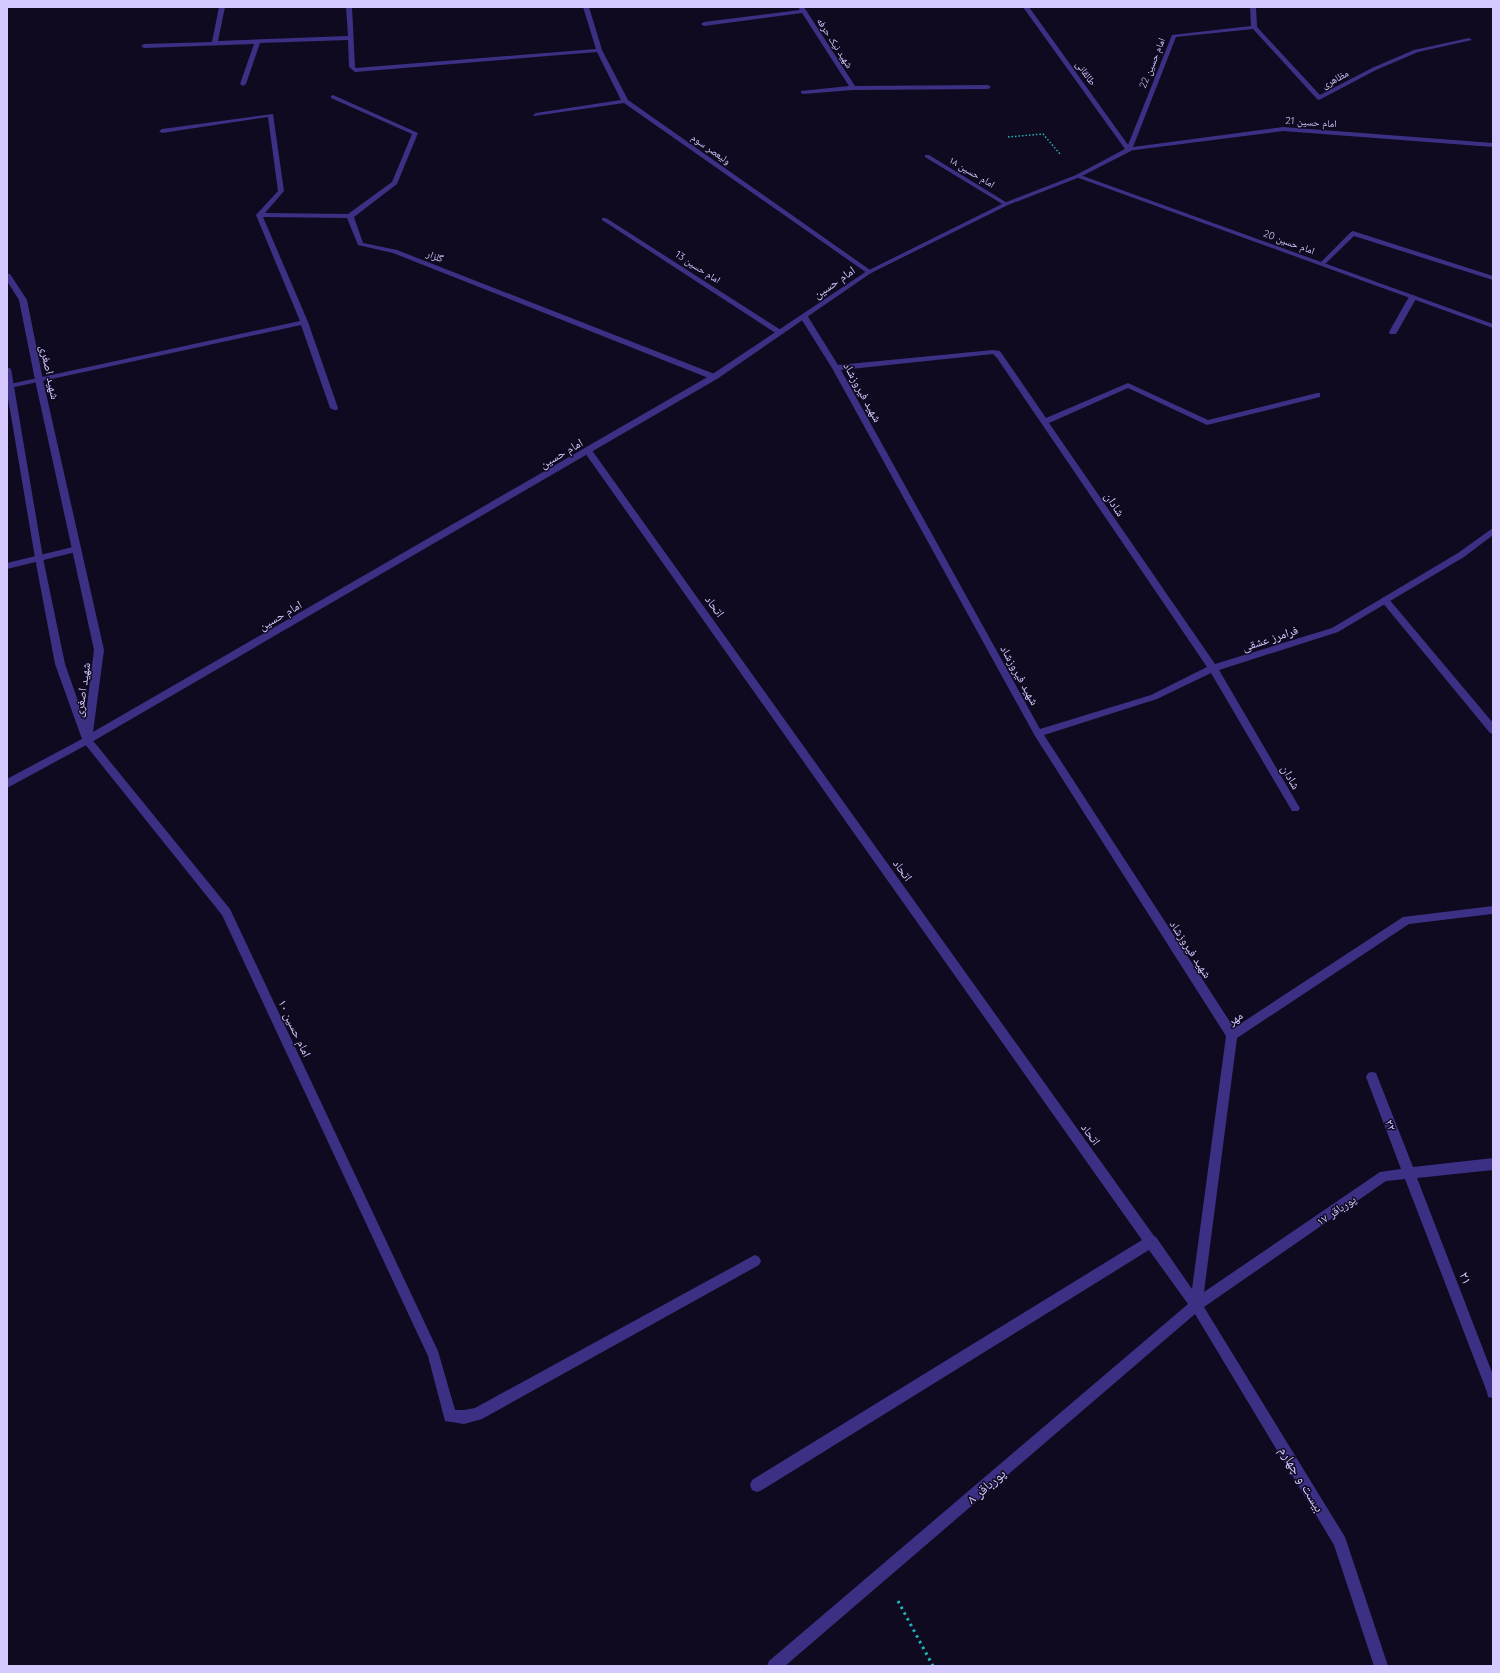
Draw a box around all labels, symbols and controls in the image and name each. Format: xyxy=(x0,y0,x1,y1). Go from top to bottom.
street label: شهید نیک حرفه xyxy=(814,15,856,71)
street label: امام حسین 22 xyxy=(1136,36,1169,91)
street label: طالقانی xyxy=(1073,58,1100,88)
street label: مظاهری xyxy=(1319,66,1351,91)
street label: امام حسین 21 xyxy=(1285,114,1337,131)
street label: ولیعصر سوم xyxy=(688,131,734,168)
street label: امام حسین ۱۸ xyxy=(946,153,997,192)
street label: امام حسین 20 xyxy=(1261,227,1316,258)
street label: گلزار xyxy=(424,247,446,265)
street label: امام حسین 13 xyxy=(672,248,723,287)
street label: امام حسین xyxy=(810,262,859,302)
street label: شهید اصغری xyxy=(37,343,63,401)
street label: شهید فیروزشاد xyxy=(840,359,886,425)
street label: امام حسین xyxy=(537,435,586,472)
street label: شادان xyxy=(1102,489,1128,519)
street label: اتحاد xyxy=(702,592,728,620)
street label: امام حسین xyxy=(256,597,305,634)
street label: فرامرز عشقی xyxy=(1240,622,1300,654)
street label: شهید فیروزشاد xyxy=(997,642,1043,708)
street label: شهید اصغری xyxy=(71,661,93,718)
street label: شادان xyxy=(1278,762,1304,792)
street label: اتحاد xyxy=(890,856,916,884)
street label: شهید فیروزشاد xyxy=(1167,917,1215,981)
street label: امام حسین ۱۰ xyxy=(274,997,315,1060)
street label: مهر xyxy=(1224,1008,1245,1029)
street label: ۲۲ xyxy=(1382,1117,1400,1133)
street label: اتحاد xyxy=(1078,1120,1104,1148)
street label: پورباقر ۱۷ xyxy=(1313,1191,1359,1229)
street label: ۲۱ xyxy=(1455,1269,1477,1287)
street label: بیست و چهارم xyxy=(1274,1443,1329,1516)
street label: پورباقر ۸ xyxy=(963,1464,1009,1508)

